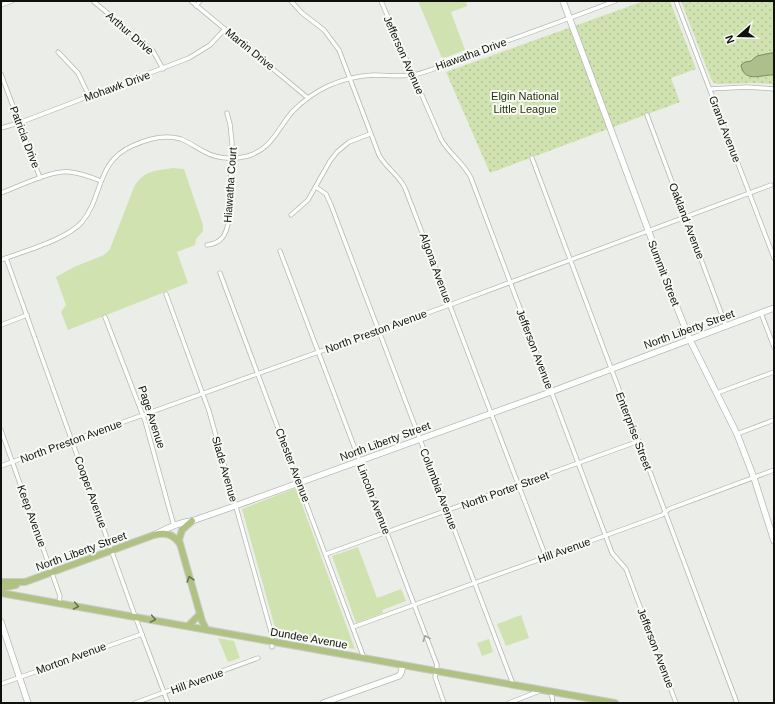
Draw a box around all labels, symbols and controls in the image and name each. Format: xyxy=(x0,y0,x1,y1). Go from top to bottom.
street label: Arthur Drive xyxy=(104,9,156,57)
street label: Jefferson Avenue xyxy=(381,14,427,96)
north arrow xyxy=(719,16,759,56)
street label: Martin Drive xyxy=(223,26,277,72)
text: N xyxy=(723,34,737,45)
street label: Hiawatha Drive xyxy=(434,36,508,72)
street label: Mohawk Drive xyxy=(82,68,152,104)
park label: Elgin National Little League xyxy=(491,90,559,115)
street label: Grand Avenue xyxy=(707,94,743,164)
street label: Patricia Drive xyxy=(8,104,42,170)
street label: Hiawatha Court xyxy=(221,147,239,223)
street label: Oakland Avenue xyxy=(667,181,707,261)
street label: Algona Avenue xyxy=(418,231,454,305)
street label: Summit Street xyxy=(646,238,682,308)
street label: North Preston Avenue xyxy=(323,307,429,355)
street label: Jefferson Avenue xyxy=(514,307,556,391)
street label: North Liberty Street xyxy=(642,307,736,351)
street label: Page Avenue xyxy=(136,384,168,450)
street label: Enterprise Street xyxy=(614,390,654,472)
street label: North Preston Avenue xyxy=(18,417,124,465)
street label: North Liberty Street xyxy=(338,419,432,463)
street label: Chester Avenue xyxy=(273,426,313,504)
street label: Slade Avenue xyxy=(210,435,240,503)
street label: Columbia Avenue xyxy=(418,447,460,531)
street label: Cooper Avenue xyxy=(72,454,110,530)
street label: Lincoln Avenue xyxy=(355,462,393,536)
street label: North Porter Street xyxy=(460,469,550,511)
street label: Keep Avenue xyxy=(15,483,49,549)
street label: North Liberty Street xyxy=(34,529,128,573)
street label: Hill Avenue xyxy=(536,535,592,565)
one-way arrow xyxy=(186,576,195,583)
one-way arrow xyxy=(73,601,79,609)
street label: Jefferson Avenue xyxy=(635,606,677,690)
one-way arrow xyxy=(150,615,156,623)
street label: Dundee Avenue xyxy=(270,625,348,651)
one-way arrow xyxy=(423,634,431,641)
street label: Morton Avenue xyxy=(34,640,108,676)
street label: Hill Avenue xyxy=(169,666,225,696)

